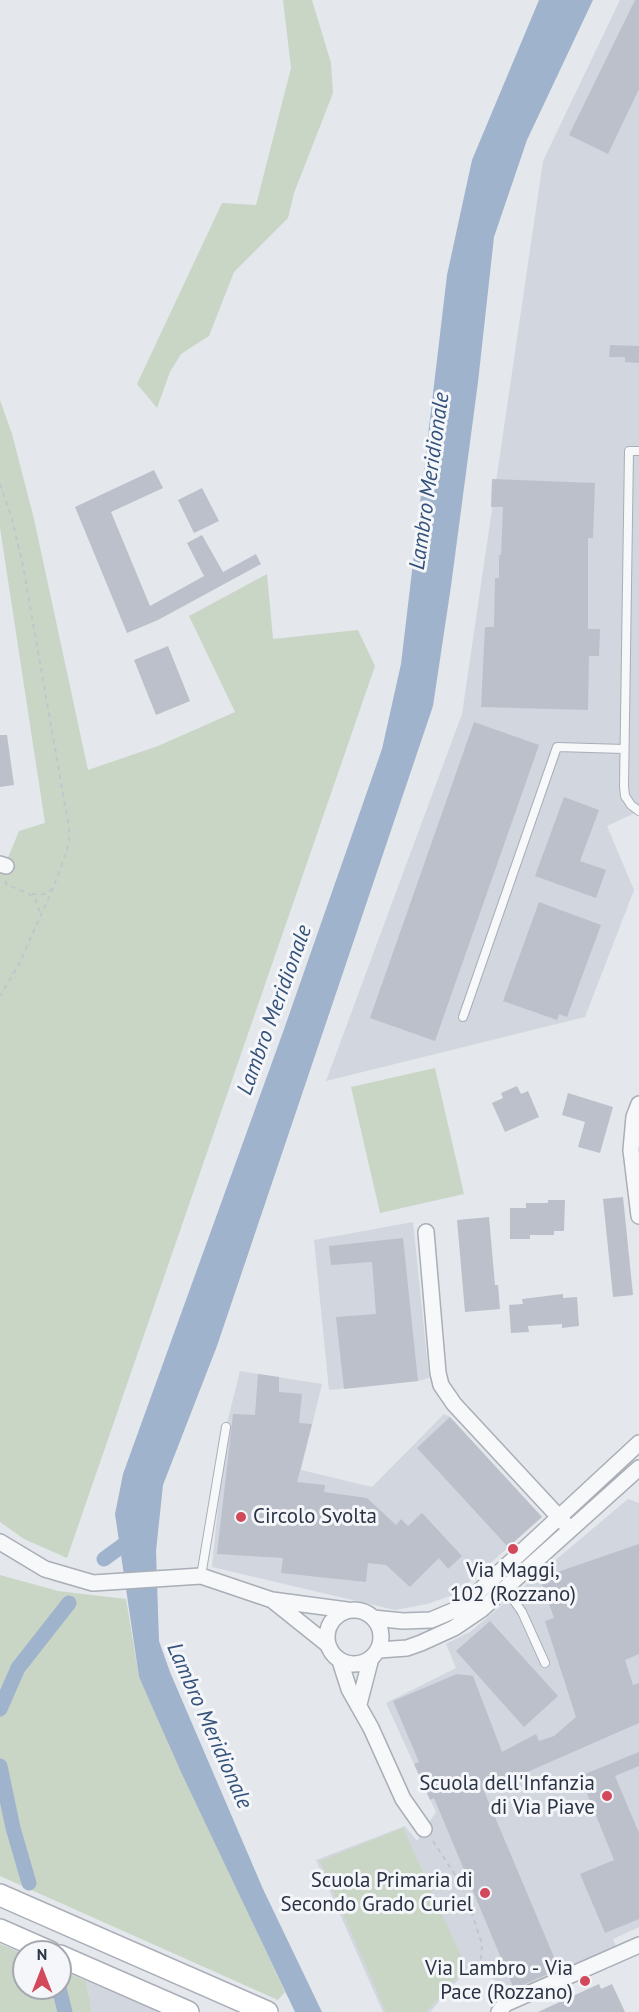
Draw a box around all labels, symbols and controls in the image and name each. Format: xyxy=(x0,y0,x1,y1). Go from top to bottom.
water label: Lambro Meridionale xyxy=(404,391,456,571)
water label: Lambro Meridionale xyxy=(232,921,318,1099)
place label: Circolo Svolta xyxy=(253,1504,377,1530)
marker: Circolo Svolta xyxy=(234,1510,248,1524)
marker: Via Maggi, 102 (Rozzano) xyxy=(506,1542,520,1556)
place label: Via Maggi, 102 (Rozzano) xyxy=(450,1558,576,1608)
water label: Lambro Meridionale xyxy=(161,1639,257,1813)
place label: Scuola dell'Infanzia di Via Piave xyxy=(419,1771,595,1821)
marker: Scuola dell'Infanzia di Via Piave xyxy=(600,1789,614,1803)
place label: Scuola Primaria di Secondo Grado Curiel xyxy=(280,1868,473,1918)
marker: Scuola Primaria di Secondo Grado Curiel xyxy=(478,1886,492,1900)
north arrow xyxy=(12,1940,72,2000)
text: N xyxy=(37,1944,47,1964)
place label: Via Lambro - Via Pace (Rozzano) xyxy=(425,1956,573,2006)
marker: Via Lambro - Via Pace (Rozzano) xyxy=(578,1974,592,1988)

